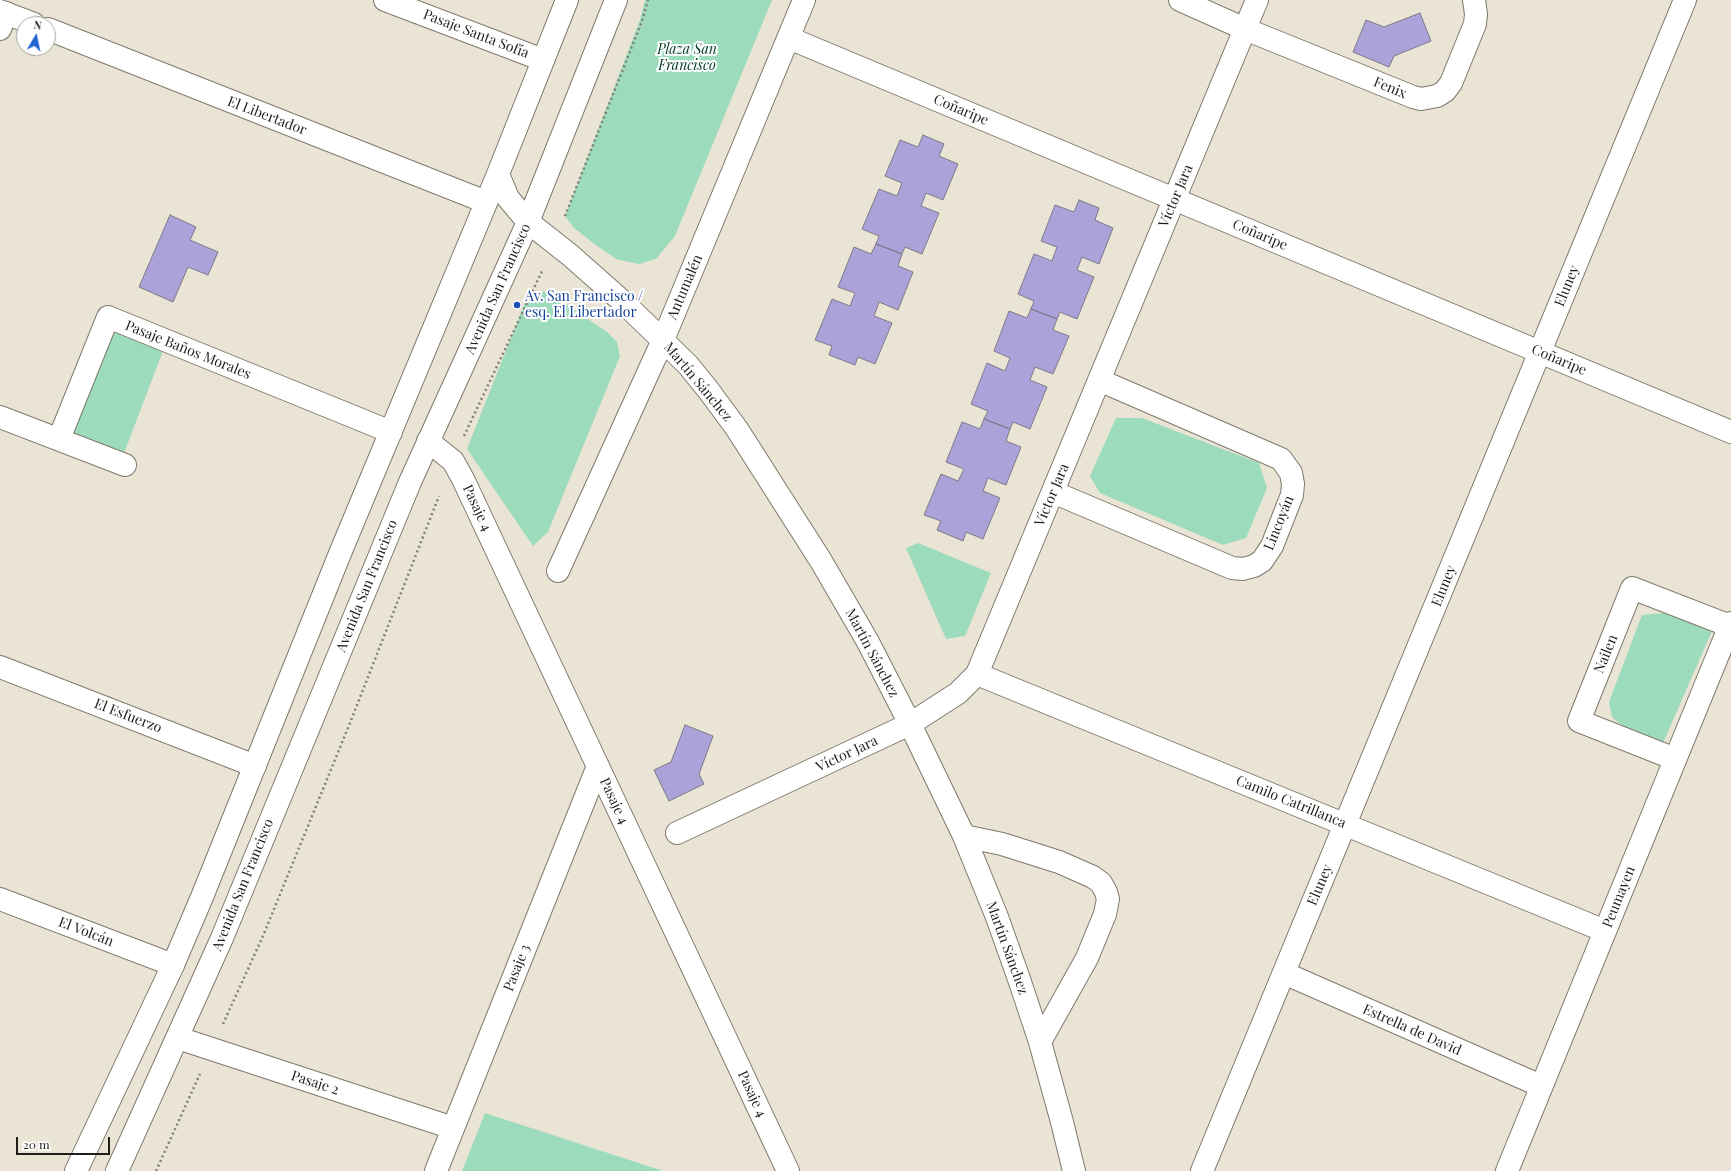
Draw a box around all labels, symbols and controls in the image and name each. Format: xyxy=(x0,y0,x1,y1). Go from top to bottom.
street label: Pasaje Santa Sofía xyxy=(421,6,531,62)
north arrow xyxy=(16,16,56,56)
text: N xyxy=(33,17,43,33)
park label: Plaza San Francisco xyxy=(657,42,717,74)
street label: Fenix xyxy=(1371,74,1409,102)
street label: Coñaripe xyxy=(931,91,991,129)
street label: El Libertador xyxy=(225,93,309,139)
street label: Víctor Jara xyxy=(1155,162,1197,230)
street label: Coñaripe xyxy=(1230,216,1290,254)
street label: Avenida San Francisco xyxy=(462,221,534,357)
street label: Antumalén xyxy=(664,252,706,322)
street label: Eluney xyxy=(1551,263,1583,309)
place label: Av. San Francisco / esq. El Libertador xyxy=(525,289,643,322)
marker: Av. San Francisco / esq. El Libertador xyxy=(512,300,522,310)
street label: Pasaje Baños Morales xyxy=(123,317,253,383)
street label: Martín Sánchez xyxy=(660,339,736,425)
street label: Coñaripe xyxy=(1529,341,1589,379)
street label: Víctor Jara xyxy=(1031,461,1073,529)
street label: Pasaje 4 xyxy=(459,482,495,534)
street label: Lincoyán xyxy=(1260,493,1298,553)
street label: Avenida San Francisco xyxy=(333,517,401,655)
street label: Eluney xyxy=(1428,563,1460,609)
street label: Martín Sánchez xyxy=(842,606,902,700)
street label: Nailen xyxy=(1591,632,1621,676)
street label: El Esfuerzo xyxy=(92,695,164,737)
street label: Víctor Jara xyxy=(813,732,881,776)
street label: Camilo Catrillanca xyxy=(1234,772,1348,832)
street label: Pasaje 4 xyxy=(596,775,632,827)
street label: Avenida San Francisco xyxy=(209,816,277,954)
street label: Eluney xyxy=(1304,862,1336,908)
street label: Peumayen xyxy=(1599,864,1639,930)
street label: Martín Sánchez xyxy=(982,899,1032,997)
street label: El Volcán xyxy=(56,914,116,950)
street label: Pasaje 3 xyxy=(500,942,534,994)
street label: Estrella de David xyxy=(1360,1001,1464,1059)
street label: Pasaje 2 xyxy=(289,1067,341,1099)
street label: Pasaje 4 xyxy=(734,1068,770,1120)
scale bar xyxy=(18,1129,112,1155)
text: 20 m xyxy=(23,1136,50,1152)

